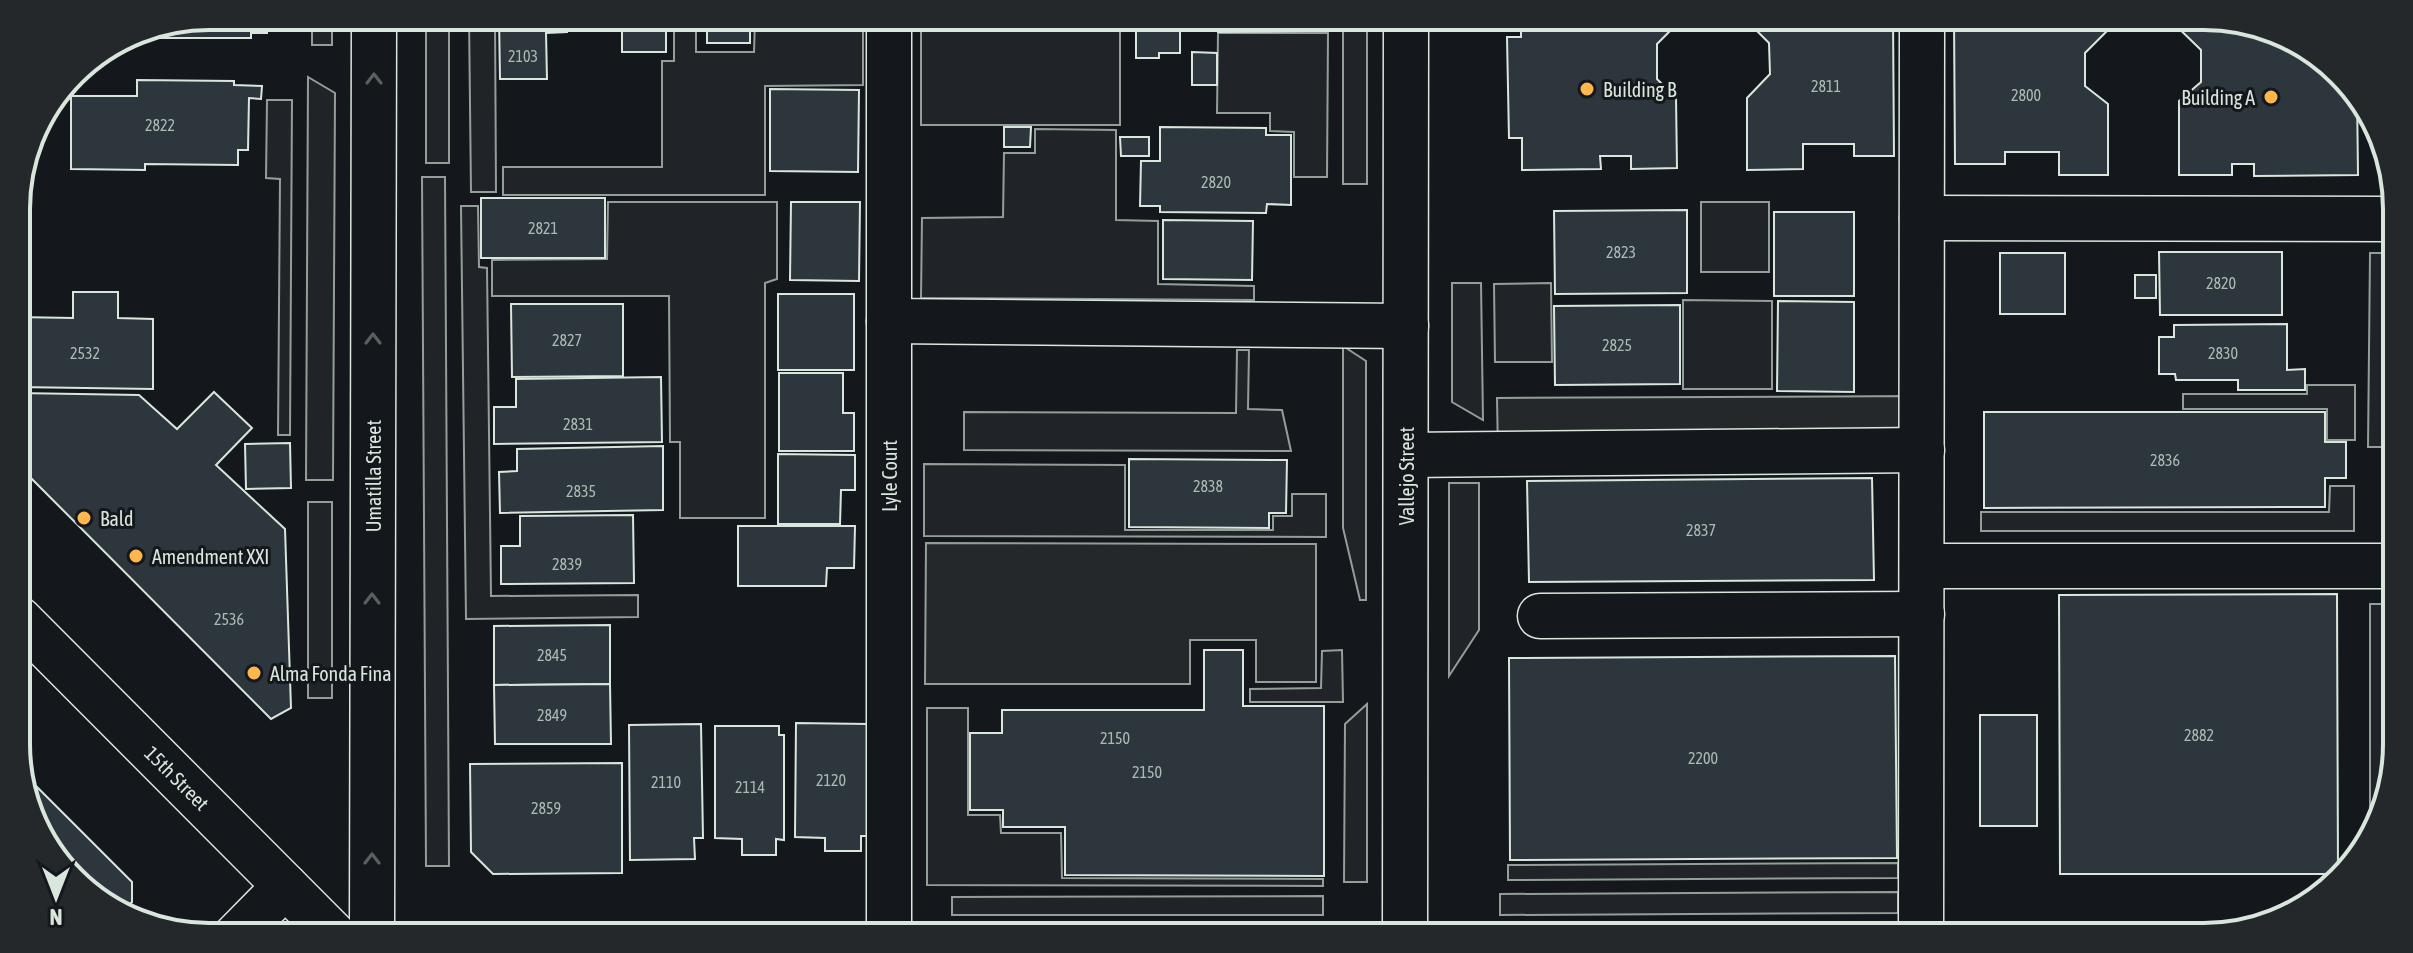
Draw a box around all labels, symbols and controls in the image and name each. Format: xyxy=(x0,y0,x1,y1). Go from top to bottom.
house number: 2103 xyxy=(508,47,538,65)
one-way arrow xyxy=(365,72,383,85)
house number: 2811 xyxy=(1811,77,1841,95)
place label: Building B xyxy=(1603,78,1677,101)
marker: Building B xyxy=(1578,80,1596,98)
house number: 2800 xyxy=(2011,86,2041,104)
place label: Building A xyxy=(2181,86,2255,109)
marker: Building A xyxy=(2262,88,2280,106)
house number: 2822 xyxy=(145,116,175,134)
house number: 2820 xyxy=(1201,173,1231,191)
house number: 2821 xyxy=(528,219,558,237)
house number: 2823 xyxy=(1606,243,1636,261)
house number: 2820 xyxy=(2206,274,2236,292)
house number: 2827 xyxy=(552,331,582,349)
one-way arrow xyxy=(364,332,382,345)
house number: 2825 xyxy=(1602,336,1632,354)
house number: 2532 xyxy=(70,344,100,362)
house number: 2830 xyxy=(2208,344,2238,362)
house number: 2831 xyxy=(563,415,593,433)
street label: Umatilla Street xyxy=(362,420,385,532)
street label: Vallejo Street xyxy=(1395,426,1418,525)
street label: Lyle Court xyxy=(878,440,901,512)
house number: 2836 xyxy=(2150,451,2180,469)
house number: 2838 xyxy=(1193,477,1223,495)
house number: 2835 xyxy=(566,482,596,500)
place label: Bald xyxy=(100,507,133,530)
marker: Bald xyxy=(75,509,93,527)
house number: 2837 xyxy=(1686,521,1716,539)
place label: Amendment XXI xyxy=(152,545,269,568)
marker: Amendment XXI xyxy=(127,547,145,565)
house number: 2839 xyxy=(552,555,582,573)
one-way arrow xyxy=(364,592,381,605)
house number: 2536 xyxy=(214,610,244,628)
house number: 2845 xyxy=(537,646,567,664)
place label: Alma Fonda Fina xyxy=(270,662,391,685)
marker: Alma Fonda Fina xyxy=(245,664,263,682)
house number: 2849 xyxy=(537,706,567,724)
house number: 2882 xyxy=(2184,726,2214,744)
house number: 2150 xyxy=(1100,729,1130,747)
street label: 15th Street xyxy=(140,741,214,815)
house number: 2200 xyxy=(1688,749,1718,767)
house number: 2150 xyxy=(1132,763,1162,781)
house number: 2120 xyxy=(816,771,846,789)
house number: 2110 xyxy=(651,773,681,791)
house number: 2114 xyxy=(735,778,765,796)
house number: 2859 xyxy=(531,799,561,817)
one-way arrow xyxy=(363,852,381,865)
north arrow xyxy=(16,857,96,937)
text: N xyxy=(50,904,62,930)

